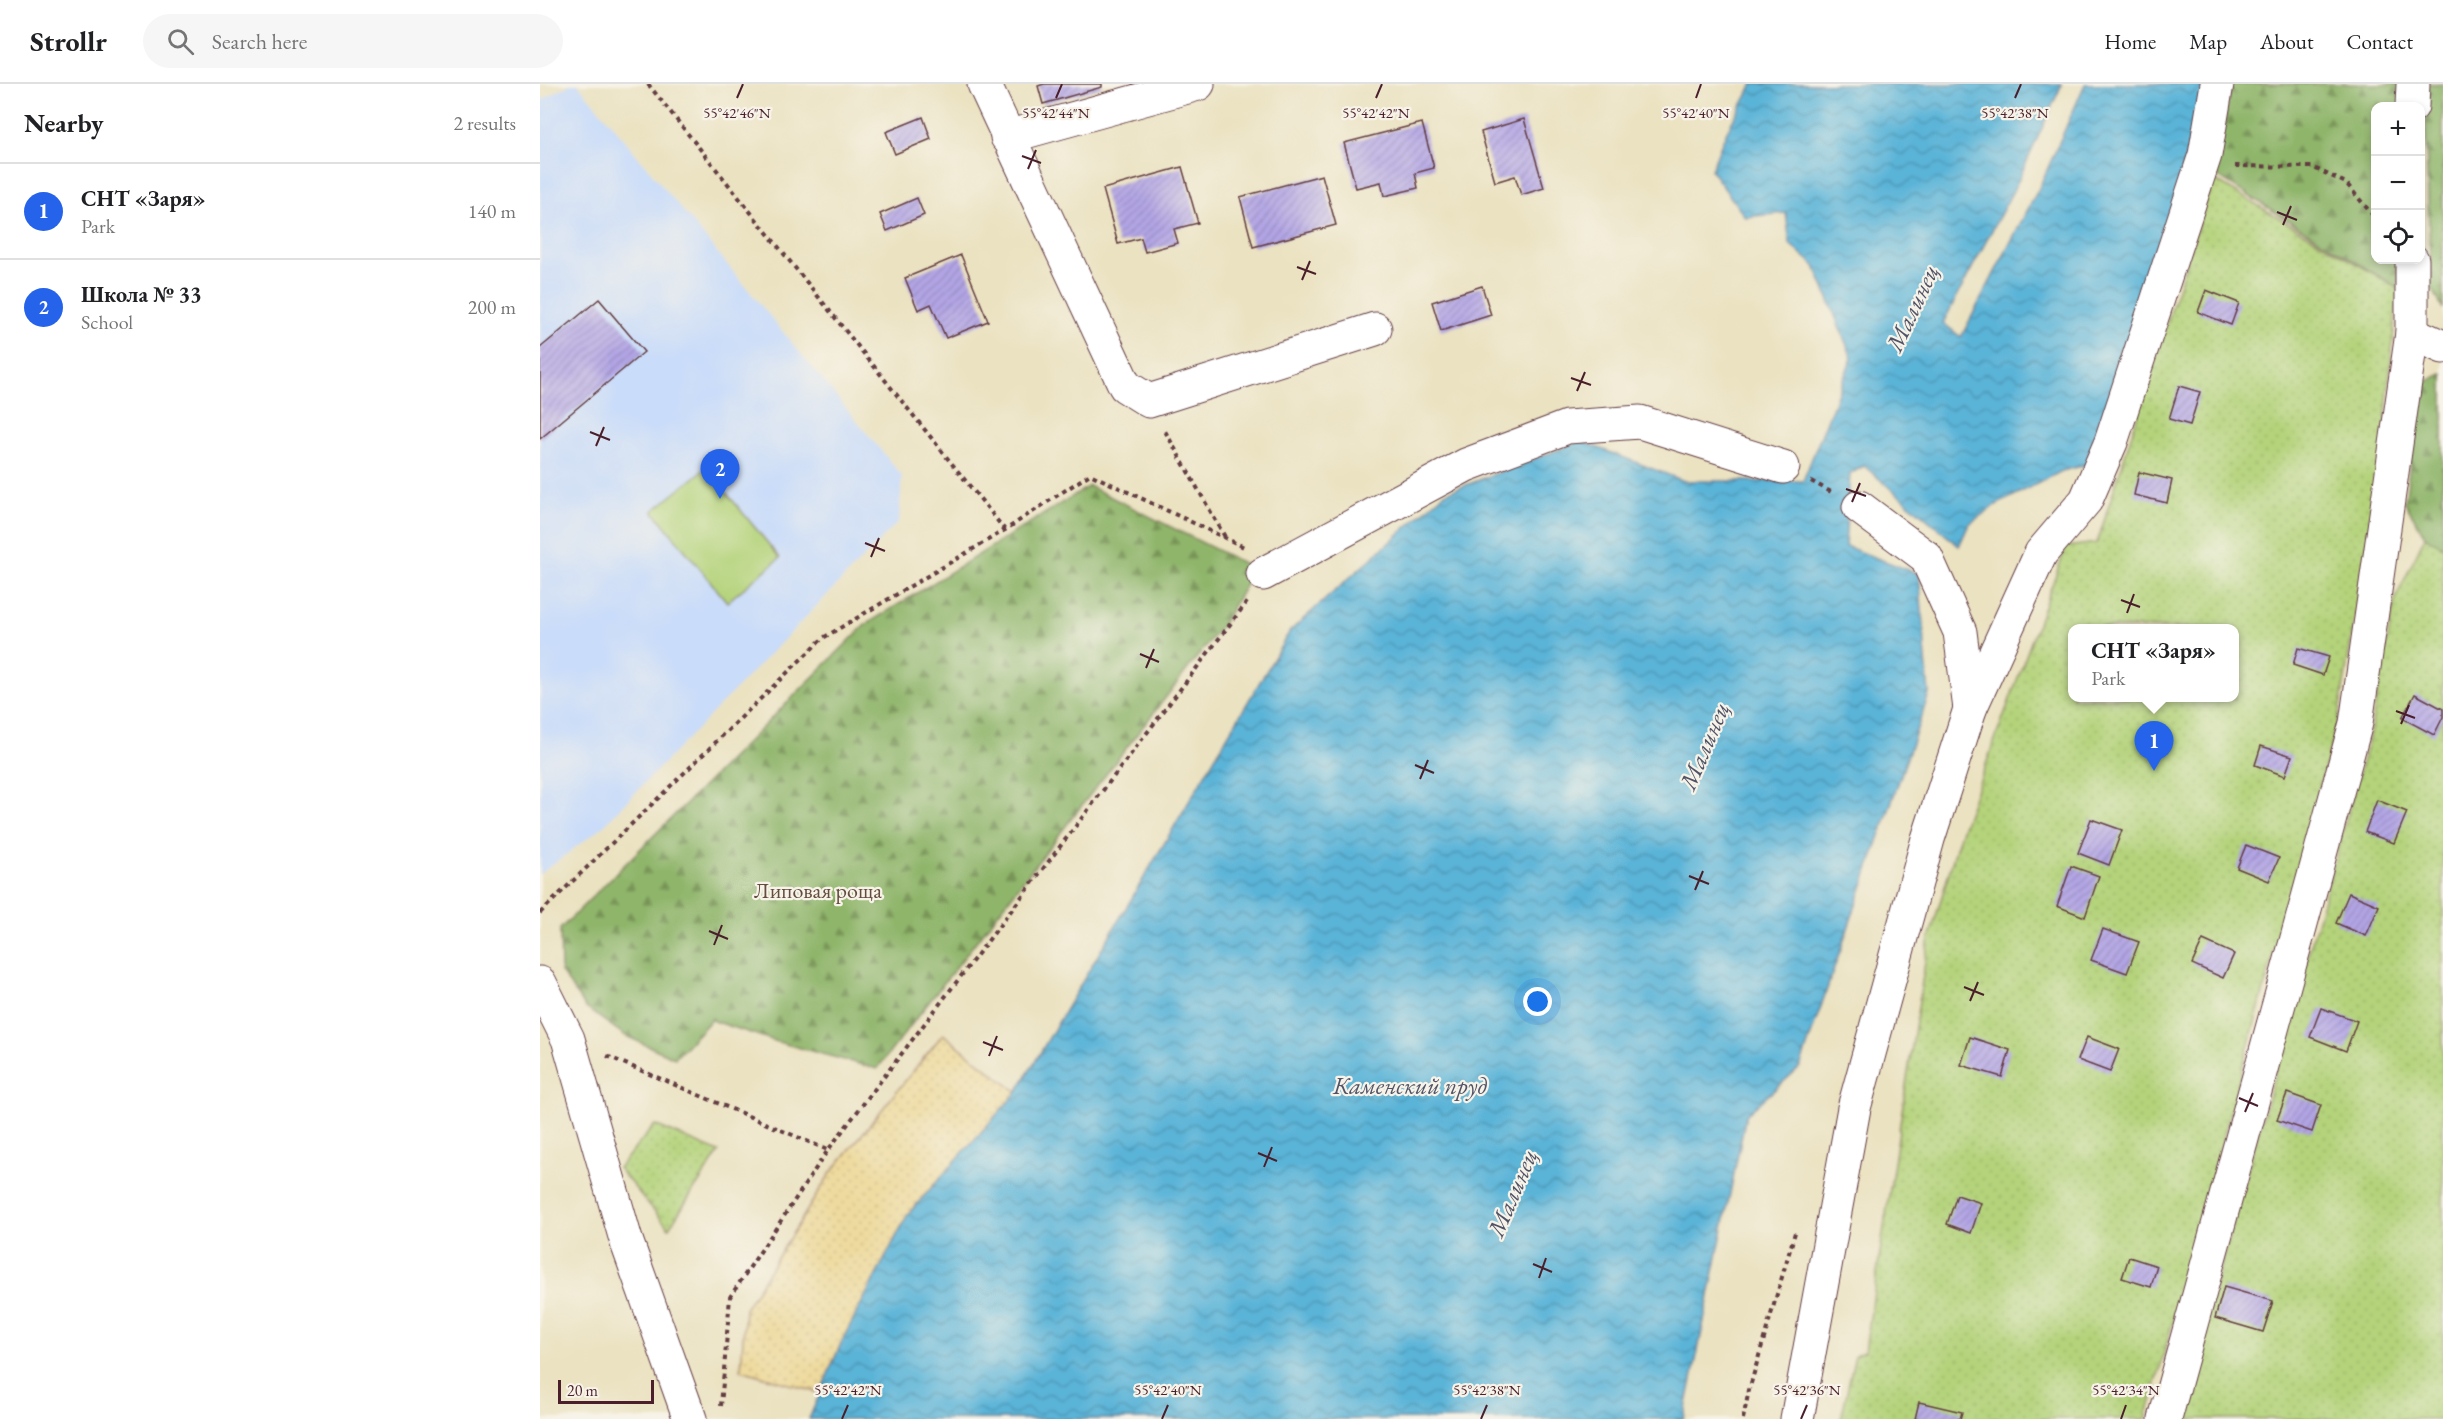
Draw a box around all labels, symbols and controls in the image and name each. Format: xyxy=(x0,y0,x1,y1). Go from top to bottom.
search box xyxy=(143,14,563,68)
text: Strollr xyxy=(30,23,107,59)
icon: search xyxy=(164,25,197,58)
text: Search here xyxy=(212,27,307,56)
text: Home xyxy=(2104,28,2156,55)
text: Map xyxy=(2189,28,2227,55)
text: About xyxy=(2260,28,2313,55)
text: Contact xyxy=(2346,28,2413,55)
map controls xyxy=(2371,102,2425,264)
button: + xyxy=(2371,102,2425,156)
text: 55°42'46"N xyxy=(703,103,771,122)
text: 55°42'44"N xyxy=(1022,103,1090,122)
text: 55°42'42"N xyxy=(1342,103,1410,122)
text: 55°42'40"N xyxy=(1662,103,1730,122)
text: 55°42'38"N xyxy=(1981,103,2049,122)
text: Nearby xyxy=(24,106,104,140)
text: 2 results xyxy=(453,110,516,136)
button: − xyxy=(2371,156,2425,210)
text: СНТ «Заря» xyxy=(81,184,206,213)
text: 1 xyxy=(38,198,49,224)
text: 140 m xyxy=(468,198,516,224)
button: locate xyxy=(2371,210,2425,264)
text: Park xyxy=(81,213,115,239)
water label: Малинец xyxy=(1878,260,1945,358)
text: Школа № 33 xyxy=(81,280,202,309)
text: 2 xyxy=(38,294,49,320)
text: 200 m xyxy=(468,294,516,320)
text: School xyxy=(81,309,133,335)
pin: 2 xyxy=(700,450,740,499)
popup xyxy=(2068,624,2239,702)
text: СНТ «Заря» xyxy=(2091,636,2216,665)
text: Park xyxy=(2091,665,2125,691)
water label: Малинец xyxy=(1671,698,1736,796)
pin: 1 xyxy=(2134,722,2174,771)
park label: Липовая роща xyxy=(754,876,882,905)
your location xyxy=(1523,987,1552,1016)
water label: Каменский пруд xyxy=(1332,1070,1487,1101)
water label: Малинец xyxy=(1479,1145,1544,1243)
scale bar xyxy=(558,1377,654,1404)
text: 20 m xyxy=(567,1380,598,1401)
text: 55°42'42"N xyxy=(814,1380,882,1399)
text: 55°42'40"N xyxy=(1134,1380,1202,1399)
text: 55°42'38"N xyxy=(1453,1380,1521,1399)
text: 55°42'36"N xyxy=(1773,1380,1841,1399)
text: 55°42'34"N xyxy=(2092,1380,2160,1399)

